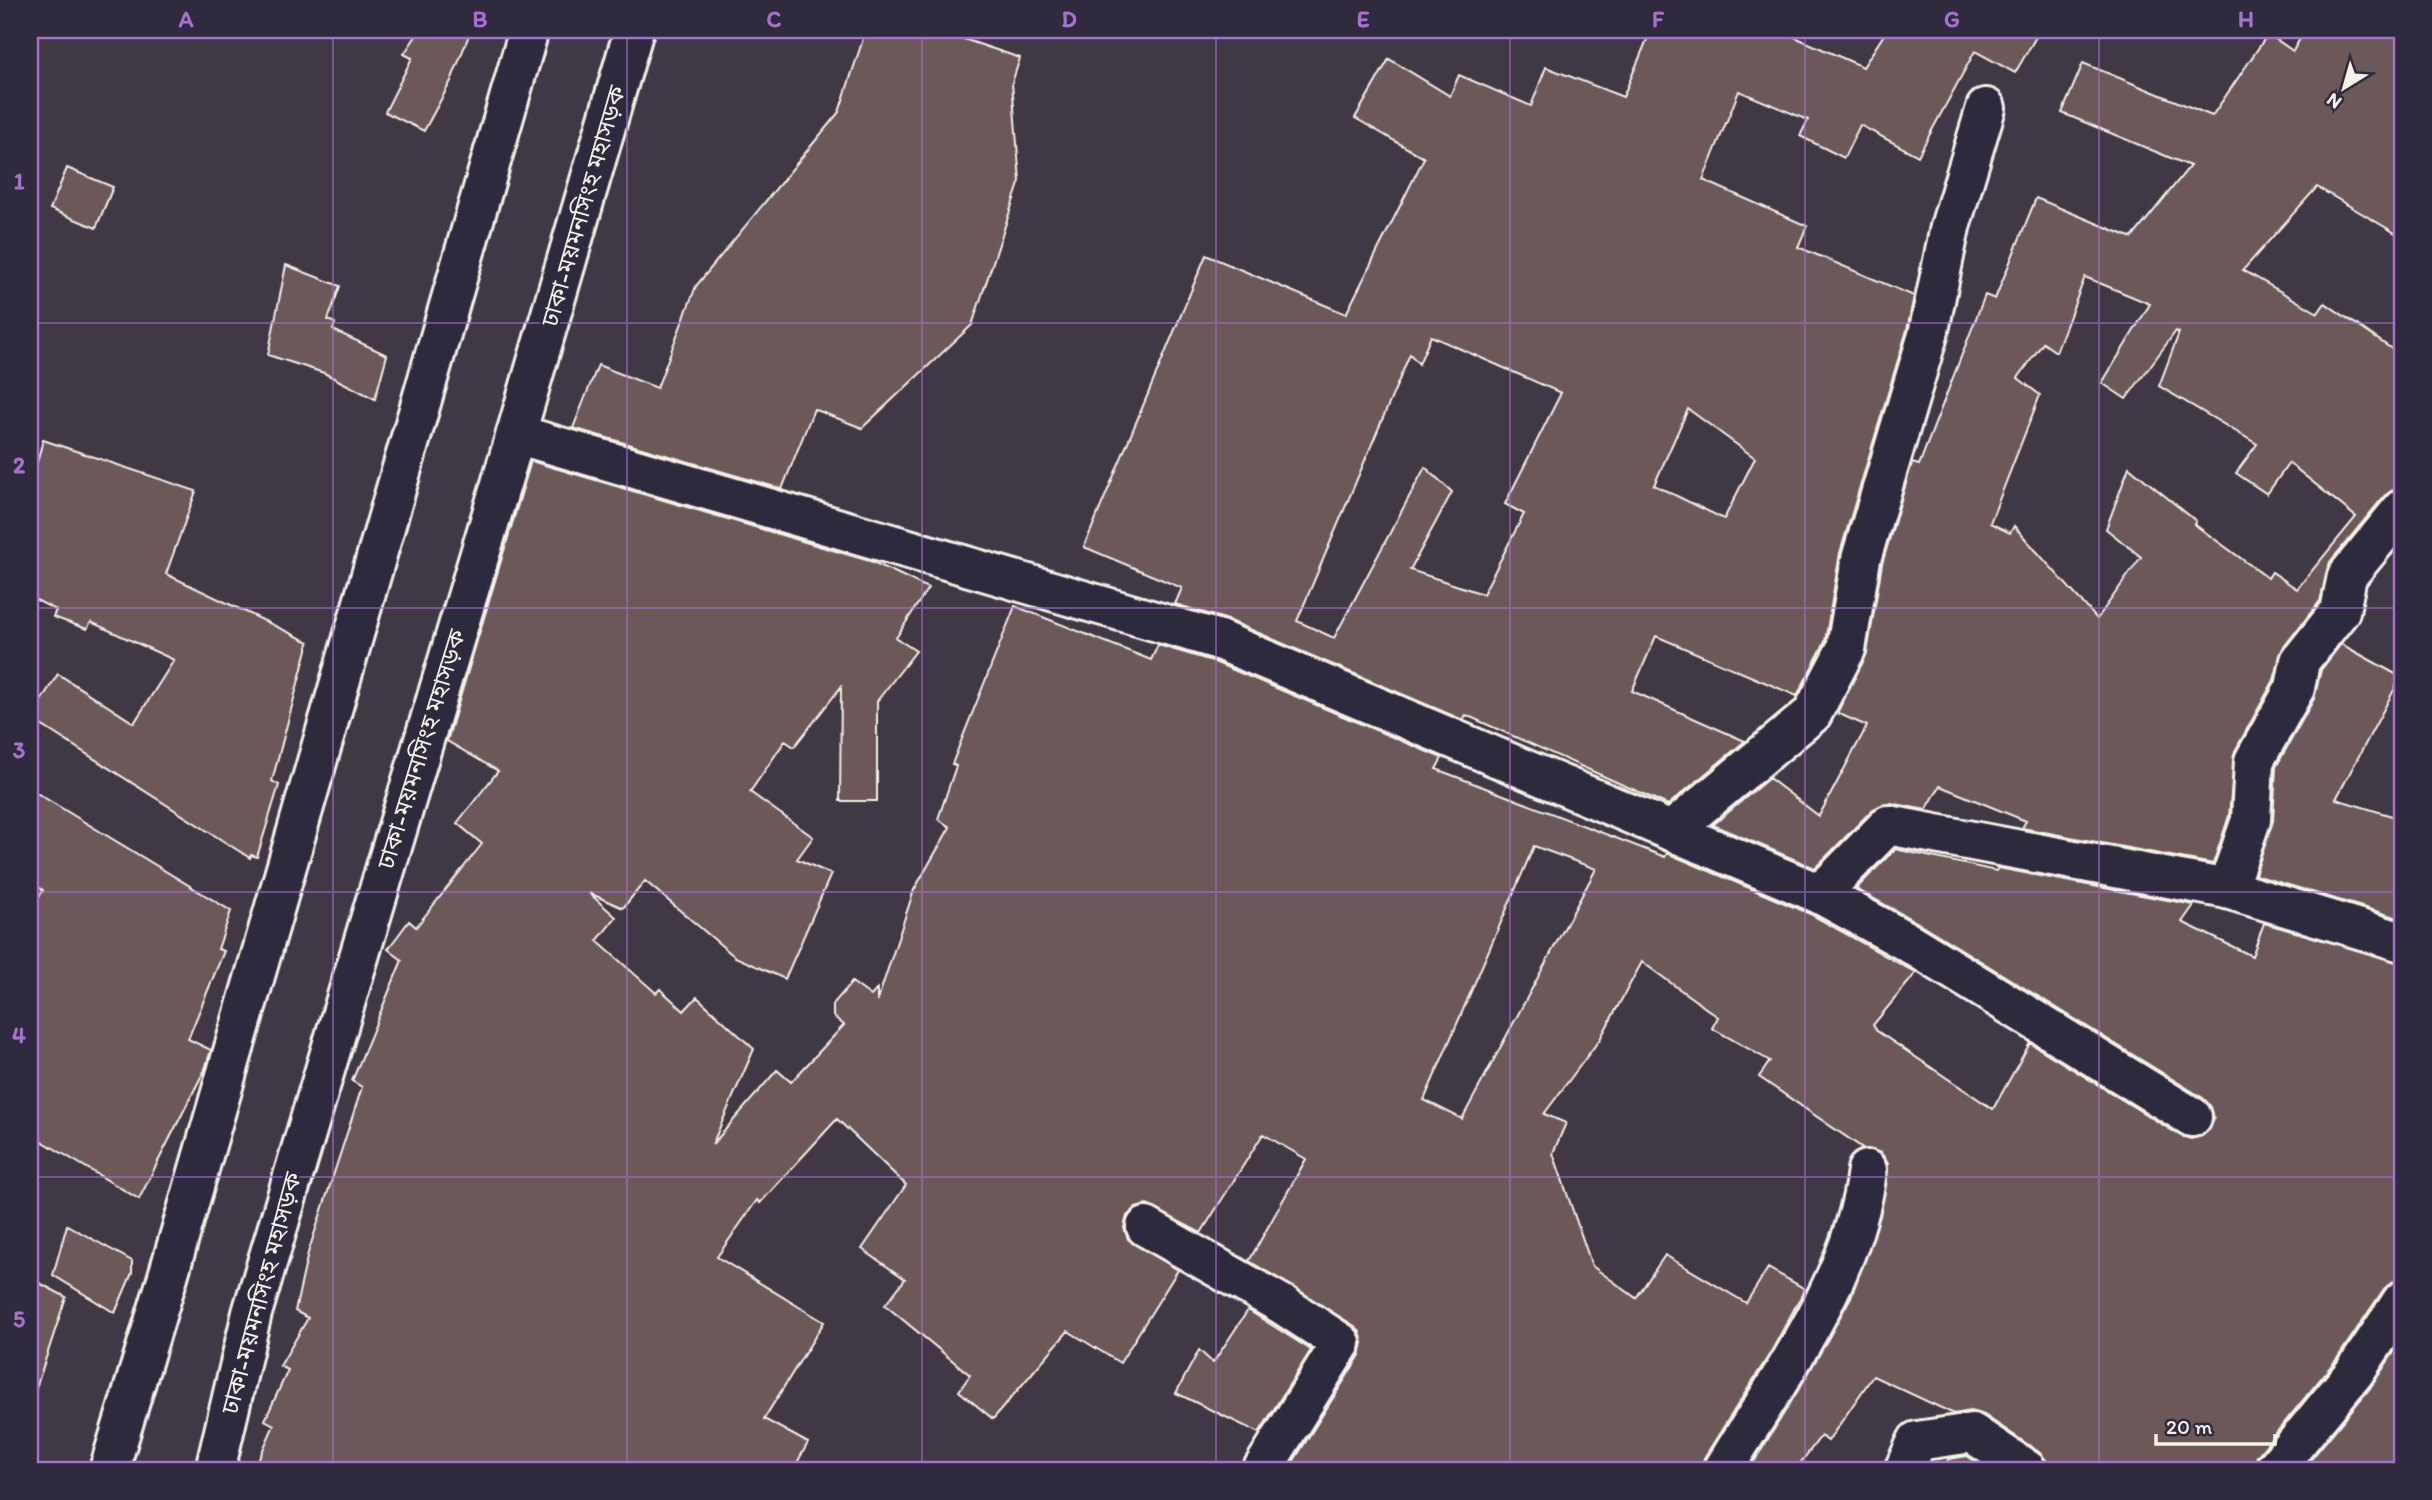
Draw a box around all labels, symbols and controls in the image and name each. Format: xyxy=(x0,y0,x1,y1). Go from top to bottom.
text: A xyxy=(178,5,194,33)
text: B xyxy=(473,5,488,33)
text: C xyxy=(767,5,782,33)
text: D xyxy=(1061,5,1077,33)
text: E xyxy=(1357,5,1370,33)
text: F xyxy=(1652,5,1665,33)
text: G xyxy=(1944,5,1960,33)
text: H xyxy=(2238,5,2254,33)
north arrow xyxy=(2310,52,2380,122)
street label: ঢাকা-ময়মনসিংহ মহাসড়ক xyxy=(534,82,631,331)
text: N xyxy=(2322,88,2346,114)
text: 1 xyxy=(14,167,25,195)
text: 2 xyxy=(13,451,26,479)
street label: ঢাকা-ময়মনসিংহ মহাসড়ক xyxy=(370,625,471,873)
text: 3 xyxy=(13,736,26,764)
text: 4 xyxy=(12,1021,26,1049)
street label: ঢাকা-ময়মনসিংহ মহাসড়ক xyxy=(214,1168,307,1418)
text: 5 xyxy=(13,1305,25,1333)
scale bar xyxy=(2156,1402,2274,1446)
text: 20 m xyxy=(2166,1414,2213,1439)

